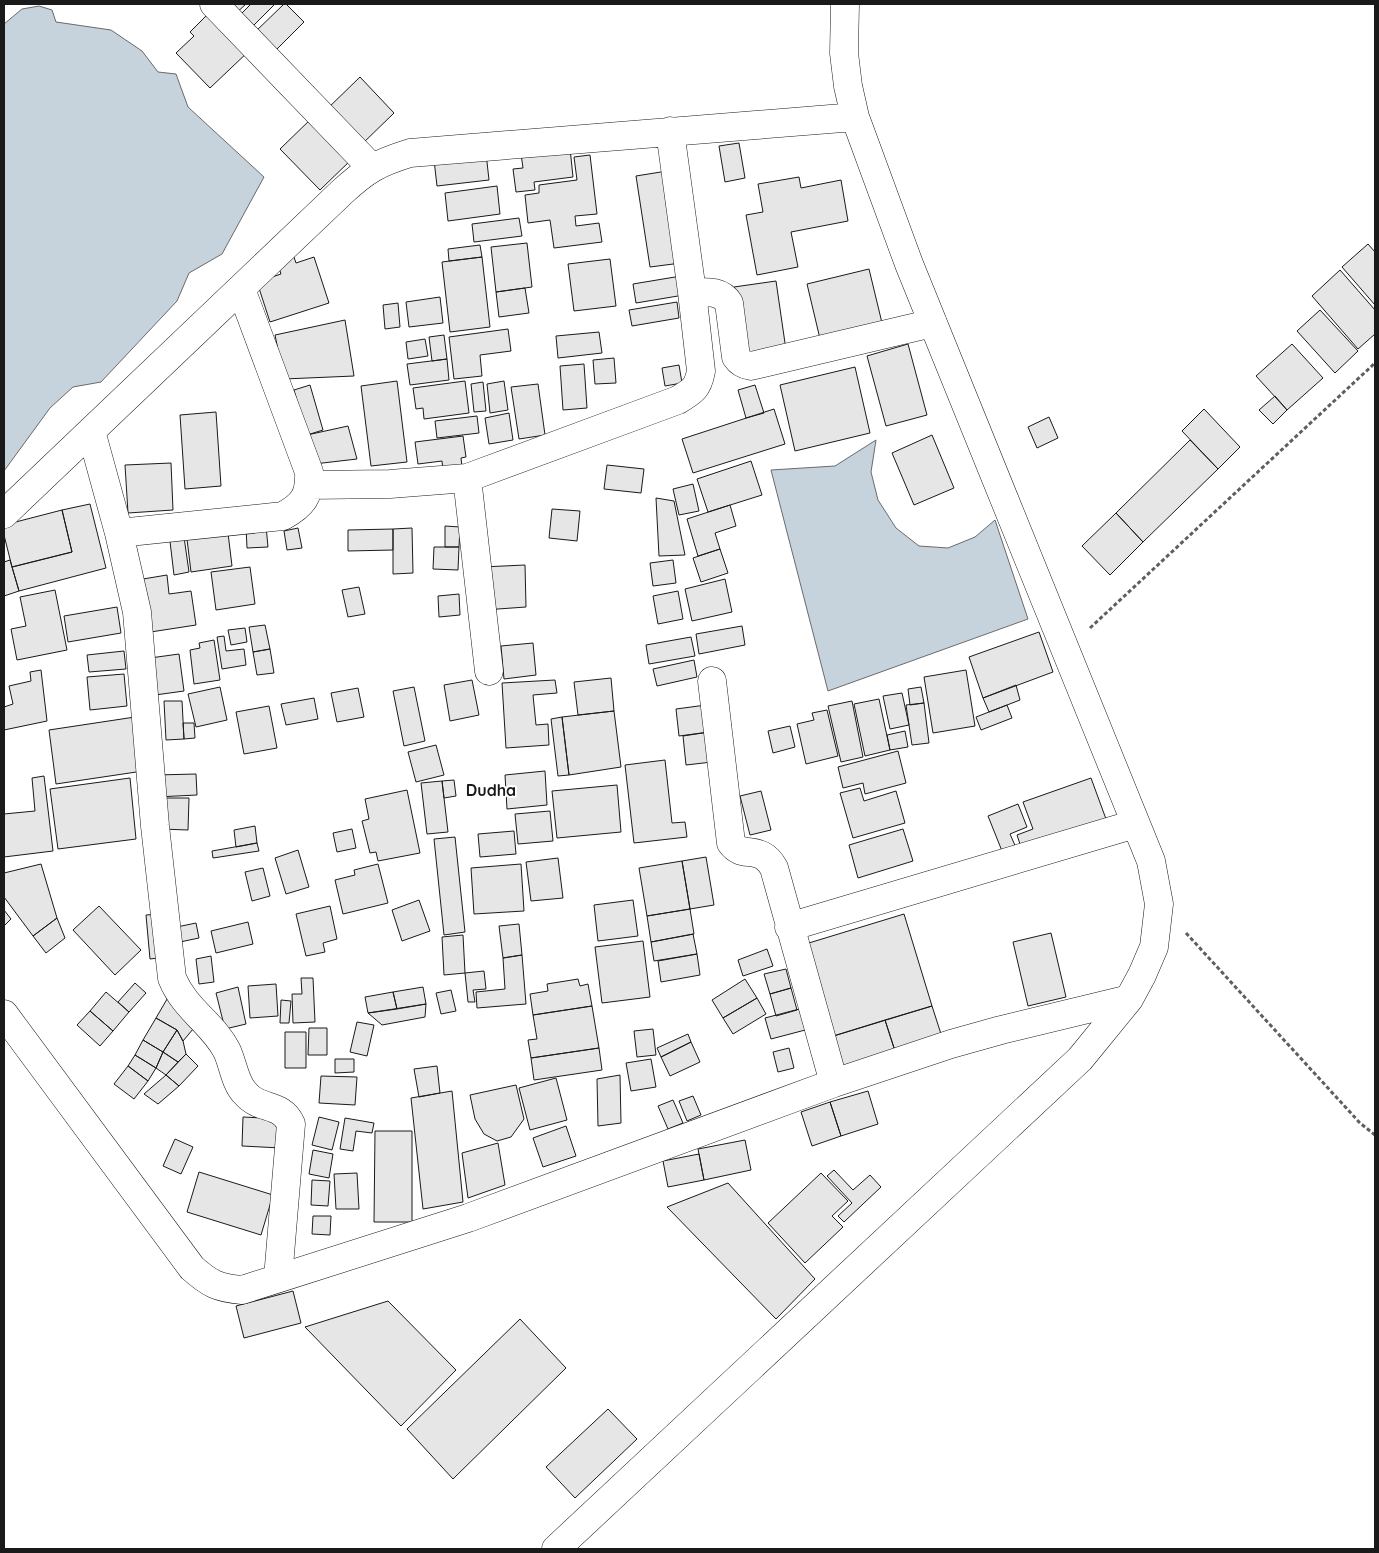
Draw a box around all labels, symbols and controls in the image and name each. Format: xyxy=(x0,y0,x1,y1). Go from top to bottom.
district label: Dudha xyxy=(466,780,516,800)

